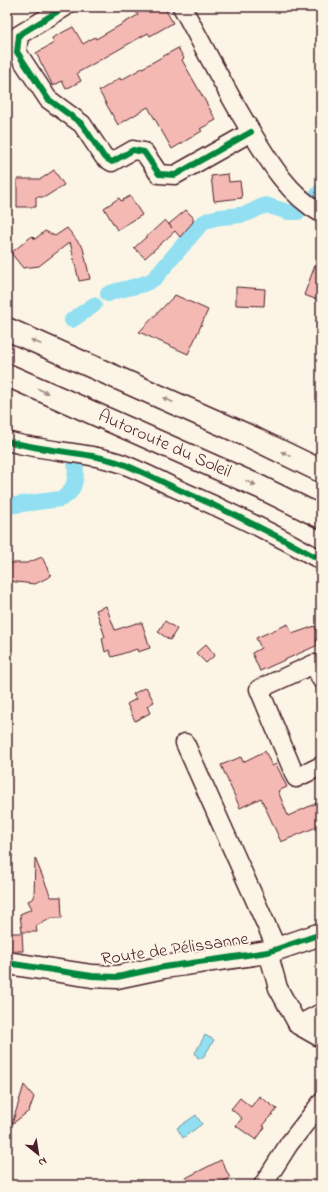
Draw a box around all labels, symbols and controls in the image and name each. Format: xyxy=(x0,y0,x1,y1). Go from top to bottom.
one-way arrow xyxy=(30,339,41,345)
one-way arrow xyxy=(37,388,48,394)
one-way arrow xyxy=(162,397,173,403)
street label: Autoroute du Soleil xyxy=(93,404,235,486)
one-way arrow xyxy=(280,451,292,457)
one-way arrow xyxy=(246,480,257,486)
street label: Route de Pélissanne xyxy=(100,927,251,973)
north arrow xyxy=(18,1134,58,1174)
text: N xyxy=(35,1153,50,1171)

